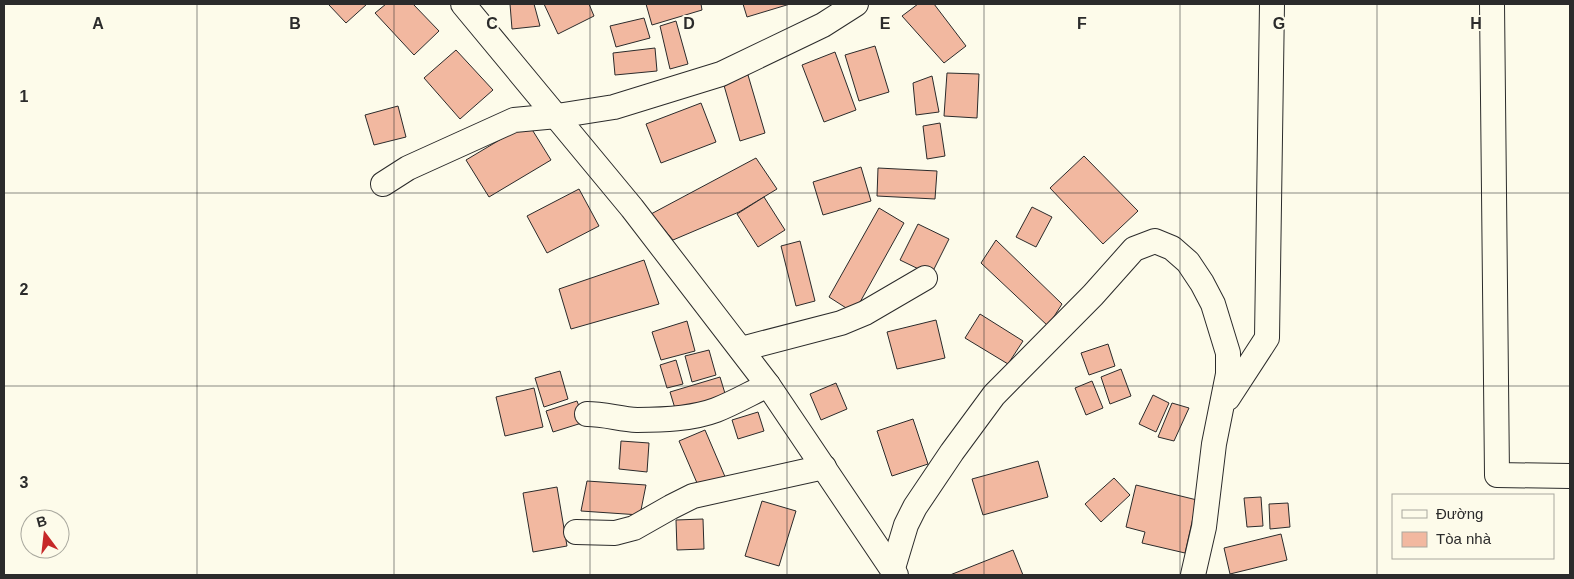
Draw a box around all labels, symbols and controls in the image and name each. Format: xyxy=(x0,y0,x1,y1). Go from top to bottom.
text: A xyxy=(92,15,104,32)
text: B xyxy=(289,15,301,32)
text: C xyxy=(486,15,498,32)
text: D xyxy=(683,15,695,32)
text: E xyxy=(880,15,891,32)
text: F xyxy=(1077,15,1087,32)
text: G xyxy=(1273,15,1285,32)
text: H xyxy=(1470,15,1482,32)
text: 1 xyxy=(20,88,29,105)
text: 2 xyxy=(20,281,29,298)
text: 3 xyxy=(20,474,29,491)
legend xyxy=(1392,494,1554,559)
text: Đường xyxy=(1436,505,1483,522)
north arrow xyxy=(20,509,70,559)
text: B xyxy=(35,512,49,530)
text: Tòa nhà xyxy=(1436,530,1492,547)

